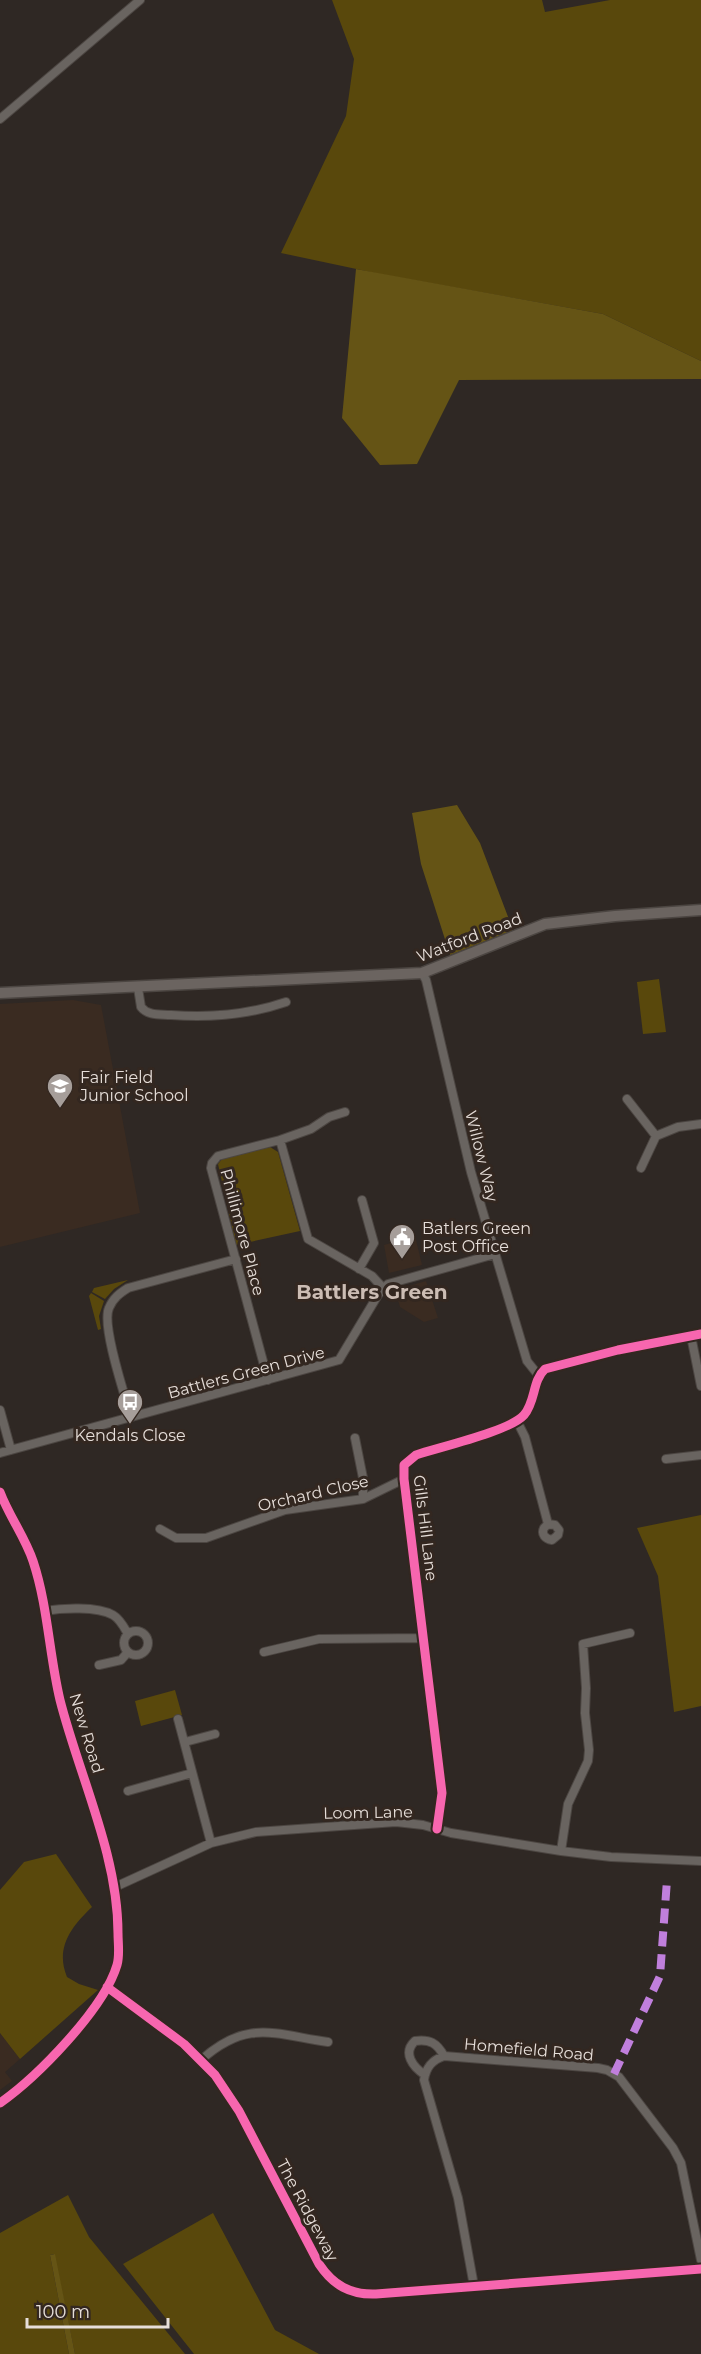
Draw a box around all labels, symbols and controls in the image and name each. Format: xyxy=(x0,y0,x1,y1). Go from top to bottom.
street label: Watford Road xyxy=(414,909,525,966)
place label: Fair Field Junior School xyxy=(79,1068,188,1105)
school or university icon: Fair Field Junior School xyxy=(45,1071,75,1109)
street label: Willow Way xyxy=(461,1109,502,1204)
street label: Phillimore Place xyxy=(216,1167,269,1298)
place label: Batlers Green Post Office xyxy=(422,1219,531,1256)
public building icon: Batlers Green Post Office xyxy=(387,1222,417,1260)
district label: Battlers Green xyxy=(296,1280,448,1304)
street label: Battlers Green Drive xyxy=(166,1342,327,1403)
bus stop icon: Kendals Close xyxy=(115,1387,145,1425)
place label: Kendals Close xyxy=(74,1426,186,1445)
street label: Orchard Close xyxy=(256,1471,370,1515)
street label: Gills Hill Lane xyxy=(410,1474,441,1582)
street label: New Road xyxy=(65,1691,108,1775)
street label: Loom Lane xyxy=(323,1802,413,1823)
street label: Homefield Road xyxy=(463,2034,595,2065)
street label: The Ridgeway xyxy=(273,2156,343,2265)
scale bar xyxy=(27,2291,168,2329)
text: 100 m xyxy=(36,2301,90,2323)

